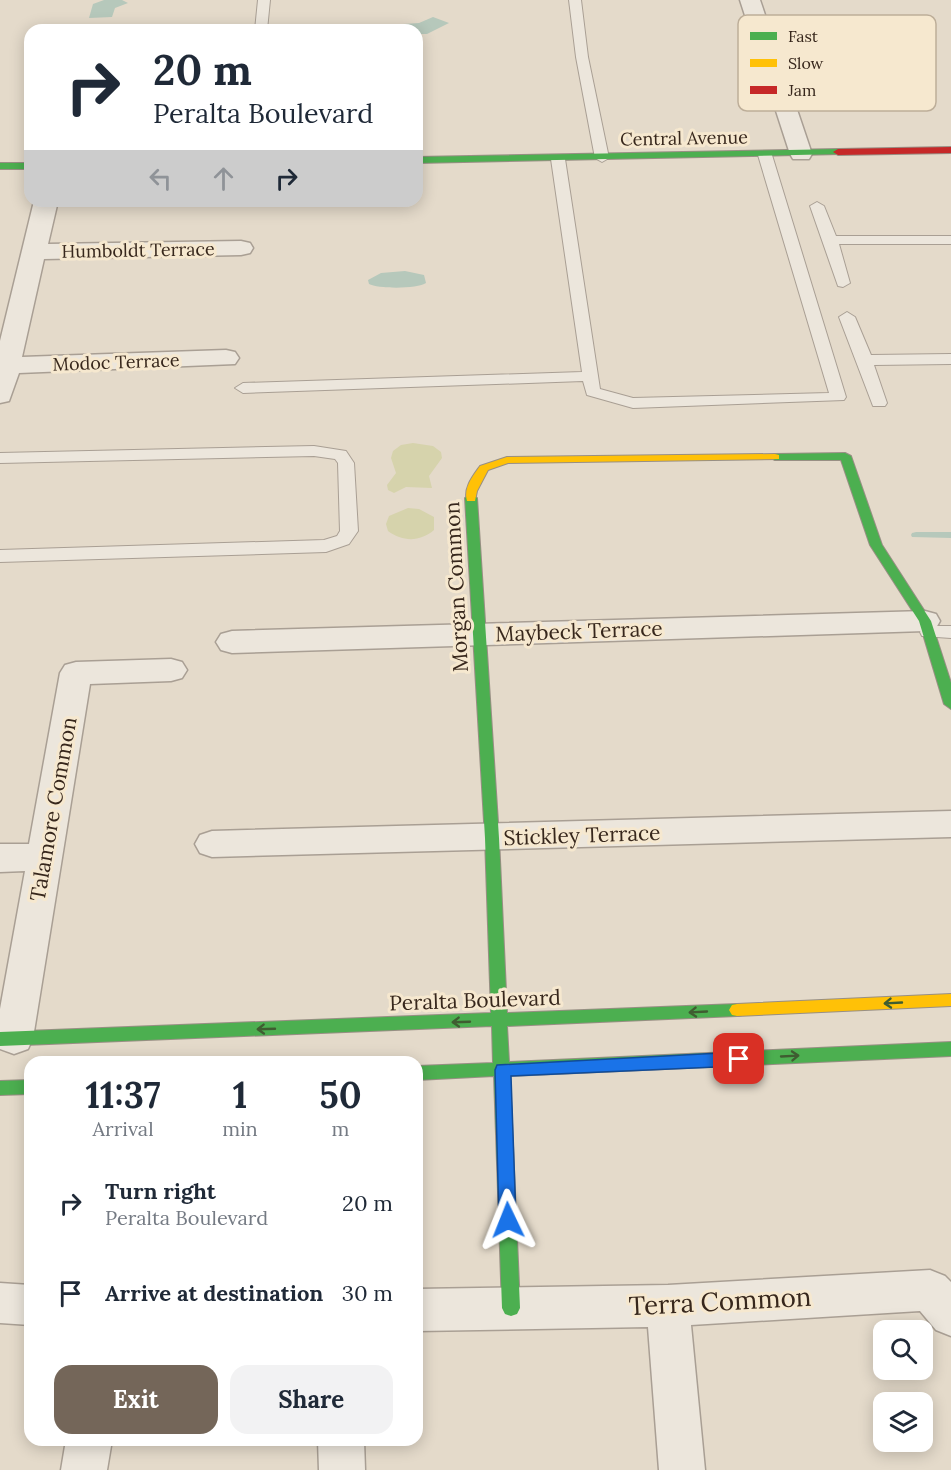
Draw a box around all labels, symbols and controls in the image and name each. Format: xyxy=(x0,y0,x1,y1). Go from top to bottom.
legend xyxy=(738,15,936,111)
text: Fast xyxy=(788,26,819,46)
text: 20 m xyxy=(153,43,252,97)
icon: right xyxy=(54,48,132,126)
text: Slow xyxy=(788,53,824,73)
text: Jam xyxy=(787,80,816,100)
text: Peralta Boulevard xyxy=(153,96,373,130)
street label: Central Avenue xyxy=(620,125,748,151)
icon: left xyxy=(144,162,177,195)
icon: ahead xyxy=(207,162,240,195)
icon: right xyxy=(270,162,303,195)
street label: Humboldt Terrace xyxy=(61,237,215,263)
street label: Modoc Terrace xyxy=(52,348,180,376)
street label: Morgan Common xyxy=(438,501,474,673)
street label: Maybeck Terrace xyxy=(495,615,663,647)
street label: Talamore Common xyxy=(23,714,83,903)
street label: Stickley Terrace xyxy=(503,819,661,851)
street label: Peralta Boulevard xyxy=(389,984,561,1016)
one-way arrow xyxy=(883,997,903,1008)
one-way arrow xyxy=(688,1006,708,1017)
one-way arrow xyxy=(452,1016,471,1028)
one-way arrow xyxy=(257,1023,277,1035)
pin xyxy=(713,1033,764,1084)
icon: arrive xyxy=(722,1042,755,1075)
one-way arrow xyxy=(780,1051,800,1062)
text: 11:37 xyxy=(85,1072,161,1118)
text: 1 xyxy=(233,1072,247,1118)
text: 50 xyxy=(319,1072,362,1118)
text: Arrival xyxy=(93,1116,154,1141)
text: min xyxy=(222,1116,258,1141)
text: m xyxy=(331,1116,349,1141)
text: Turn right xyxy=(105,1177,216,1205)
icon: right xyxy=(54,1187,87,1220)
position arrow xyxy=(476,1188,540,1252)
text: 20 m xyxy=(342,1189,393,1217)
text: Peralta Boulevard xyxy=(105,1205,268,1230)
icon: arrive xyxy=(54,1277,87,1310)
text: Arrive at destination xyxy=(105,1279,323,1307)
text: 30 m xyxy=(342,1279,393,1307)
street label: Terra Common xyxy=(628,1280,812,1322)
map controls xyxy=(873,1320,933,1452)
button: search xyxy=(873,1320,933,1380)
button: Exit xyxy=(54,1365,218,1434)
button: Share xyxy=(230,1365,393,1434)
button: layers xyxy=(873,1392,933,1452)

